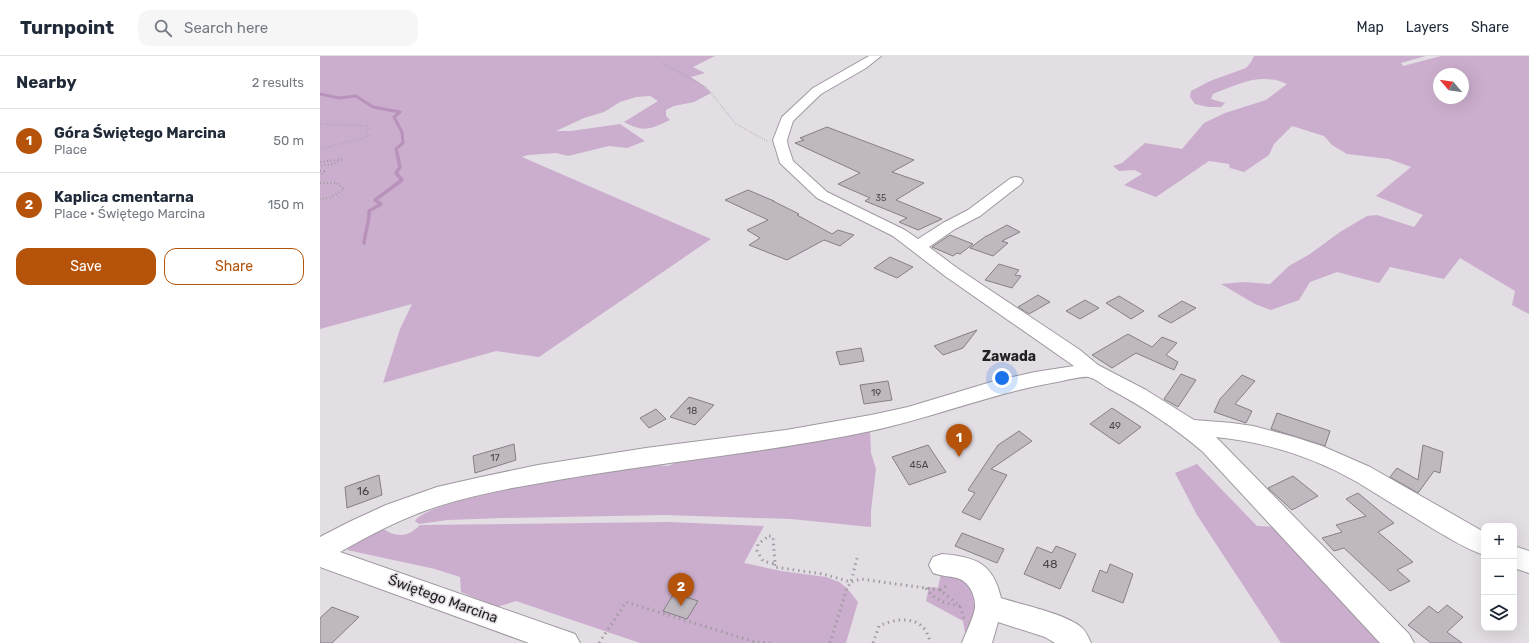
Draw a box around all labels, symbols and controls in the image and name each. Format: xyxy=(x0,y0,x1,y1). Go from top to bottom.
search box xyxy=(138,10,418,46)
text: Turnpoint xyxy=(20,16,114,39)
icon: search xyxy=(152,17,174,39)
text: Search here xyxy=(184,19,268,37)
text: Map xyxy=(1357,19,1384,36)
text: Layers xyxy=(1406,19,1449,36)
text: Share xyxy=(1471,19,1509,36)
north arrow xyxy=(1433,68,1469,104)
text: Nearby xyxy=(16,72,77,92)
text: 2 results xyxy=(252,75,304,90)
text: Góra Świętego Marcina xyxy=(54,124,226,142)
text: 1 xyxy=(26,133,32,148)
text: 50 m xyxy=(273,133,304,148)
text: Place xyxy=(54,142,87,157)
text: Kaplica cmentarna xyxy=(54,188,194,206)
house number: 35 xyxy=(876,193,886,203)
text: 2 xyxy=(25,197,33,212)
text: 150 m xyxy=(268,197,304,212)
text: Place · Świętego Marcina xyxy=(54,206,205,221)
button: Save xyxy=(16,248,156,285)
button: Share xyxy=(164,248,304,285)
district label: Zawada xyxy=(982,348,1036,365)
your location xyxy=(992,368,1012,388)
house number: 19 xyxy=(871,387,881,399)
house number: 18 xyxy=(687,405,697,417)
house number: 49 xyxy=(1109,420,1121,432)
pin: 1 xyxy=(946,424,972,457)
house number: 17 xyxy=(490,452,500,464)
house number: 45A xyxy=(910,459,929,471)
house number: 16 xyxy=(357,484,369,498)
map controls xyxy=(1481,523,1517,631)
button: + xyxy=(1481,523,1517,559)
house number: 48 xyxy=(1042,557,1058,571)
button: − xyxy=(1481,559,1517,595)
street label: Świętego Marcina xyxy=(386,570,501,627)
pin: 2 xyxy=(668,573,694,606)
button: layers xyxy=(1481,595,1517,631)

